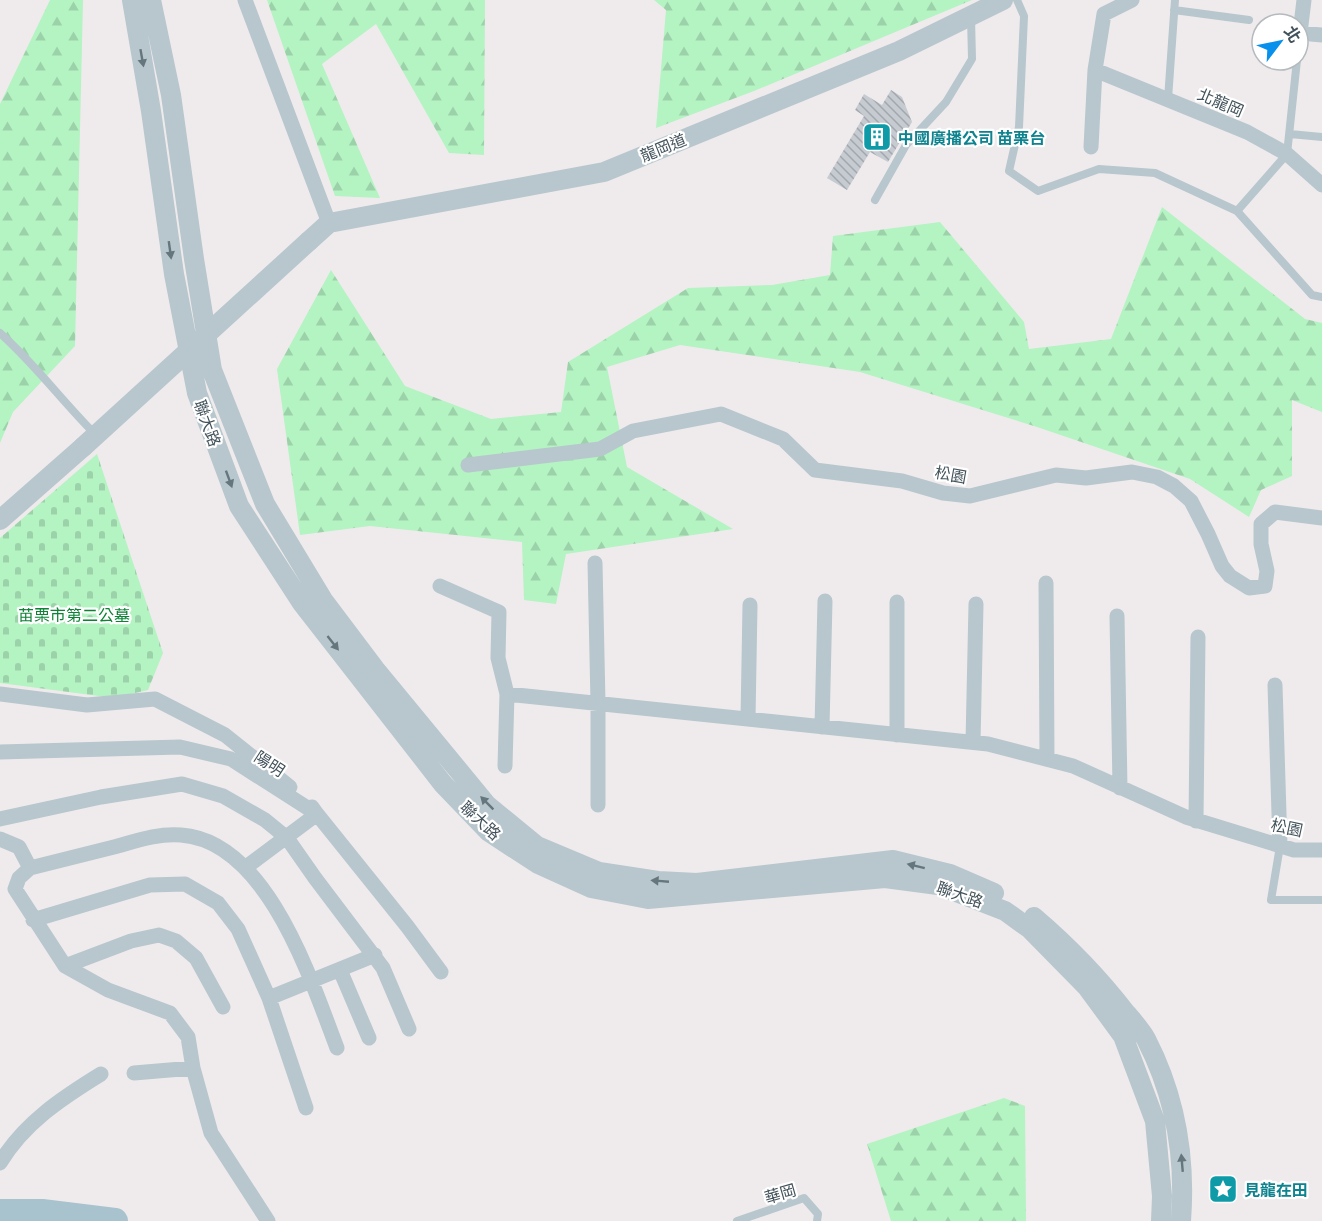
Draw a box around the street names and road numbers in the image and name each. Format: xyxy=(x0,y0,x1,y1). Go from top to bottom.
street label: 北龍岡 xyxy=(1195,84,1247,120)
street label: 龍岡道 xyxy=(637,129,689,165)
street label: 聯大路 xyxy=(191,397,225,449)
street label: 松園 xyxy=(934,462,968,486)
street label: 陽明 xyxy=(251,746,289,780)
street label: 聯大路 xyxy=(457,797,505,843)
street label: 松園 xyxy=(1269,814,1305,840)
street label: 聯大路 xyxy=(934,877,986,911)
street label: 華岡 xyxy=(762,1179,798,1207)

